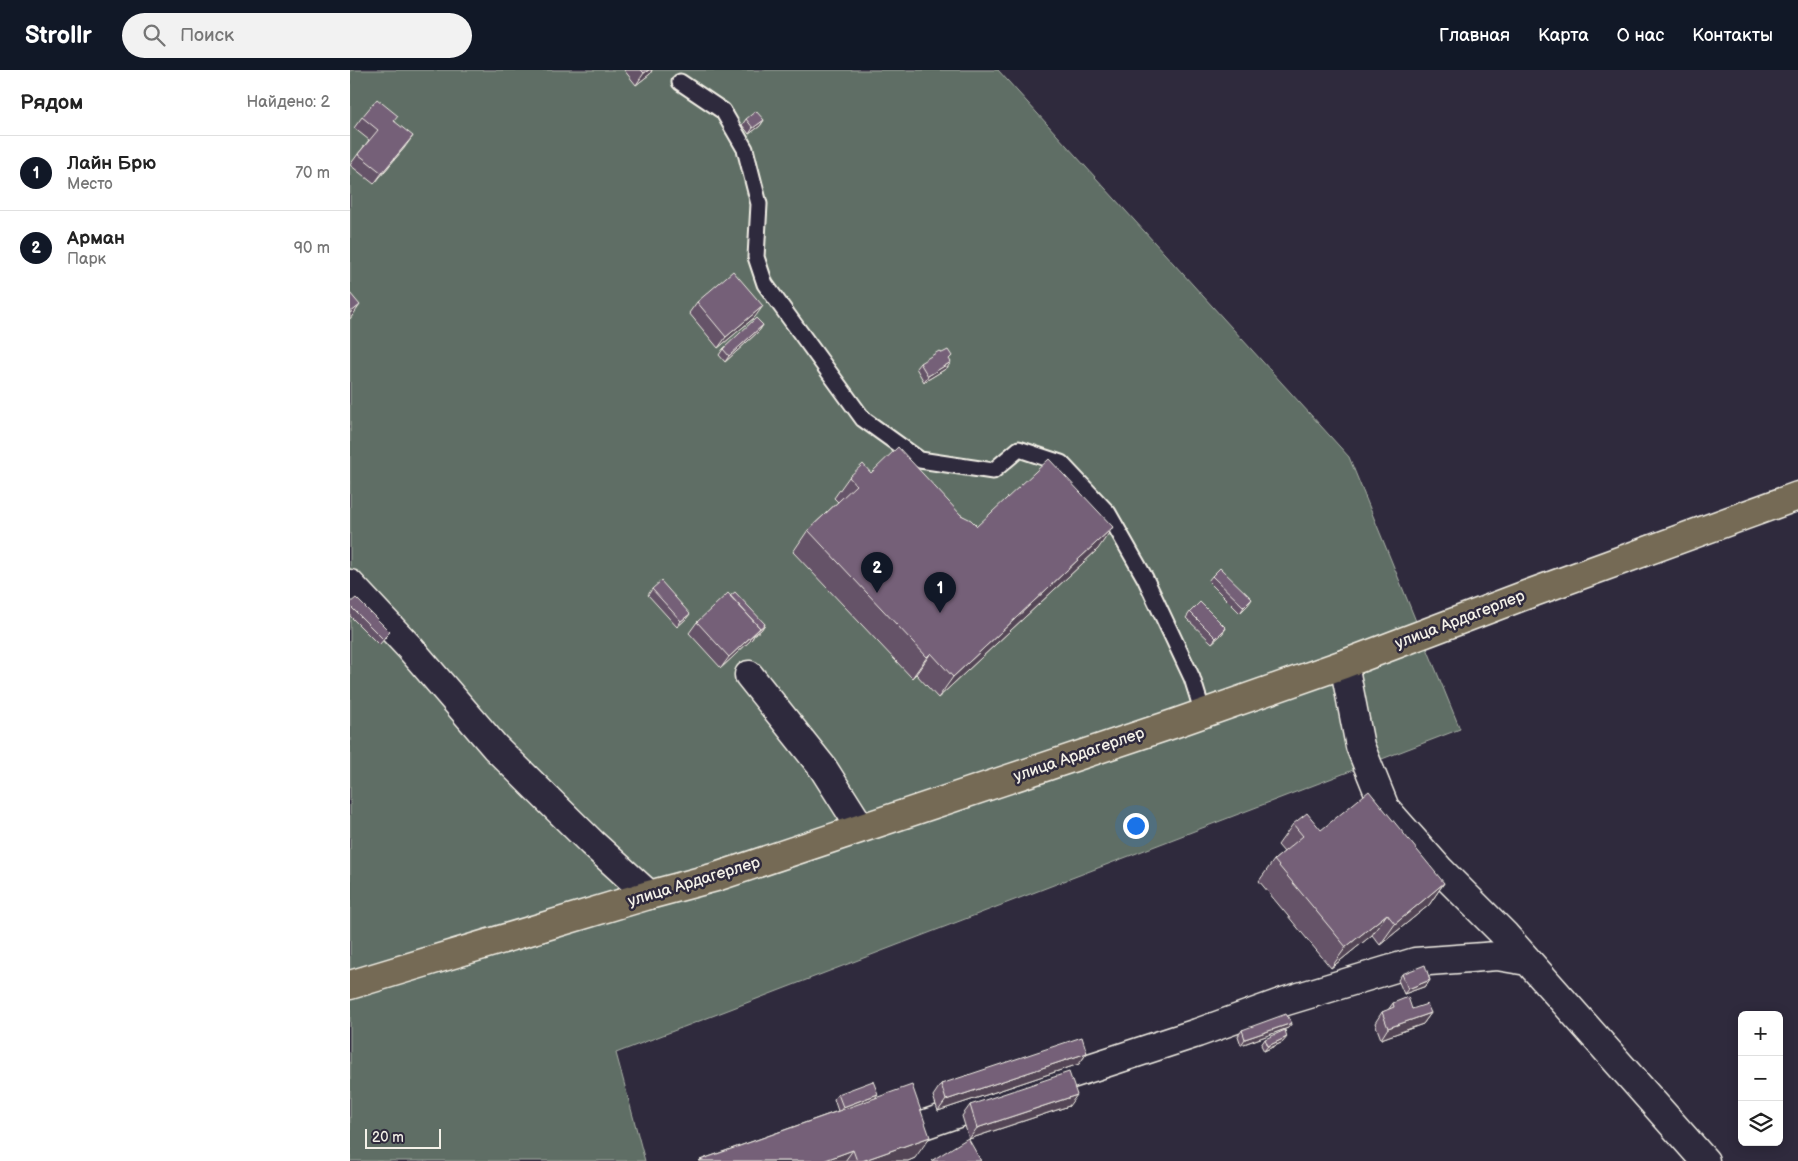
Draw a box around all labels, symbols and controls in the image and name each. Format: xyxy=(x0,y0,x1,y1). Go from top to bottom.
search box xyxy=(122,13,472,58)
text: Strollr xyxy=(25,21,92,50)
icon: search xyxy=(140,21,168,49)
text: Поиск xyxy=(180,24,234,47)
text: Главная xyxy=(1439,25,1510,46)
text: Карта xyxy=(1538,25,1589,46)
text: О нас xyxy=(1617,25,1664,46)
text: Контакты xyxy=(1692,25,1773,46)
text: Рядом xyxy=(20,90,83,115)
text: Найдено: 2 xyxy=(246,93,330,112)
text: Лайн Брю xyxy=(67,152,156,175)
text: 1 xyxy=(33,164,39,183)
text: 70 m xyxy=(295,164,330,183)
text: Место xyxy=(67,175,113,194)
text: Арман xyxy=(67,227,125,250)
text: 2 xyxy=(31,239,41,258)
text: 90 m xyxy=(294,239,330,258)
text: Парк xyxy=(67,250,106,269)
pin: 2 xyxy=(861,552,893,593)
pin: 1 xyxy=(924,572,956,613)
street label: улица Ардагерлер xyxy=(1393,587,1527,653)
street label: улица Ардагерлер xyxy=(1011,724,1147,786)
your location xyxy=(1123,813,1149,839)
street label: улица Ардагерлер xyxy=(626,853,762,911)
map controls xyxy=(1738,1011,1783,1146)
button: + xyxy=(1738,1011,1783,1056)
button: − xyxy=(1738,1056,1783,1101)
button: layers xyxy=(1738,1101,1783,1146)
scale bar xyxy=(365,1126,441,1149)
text: 20 m xyxy=(372,1129,404,1146)

